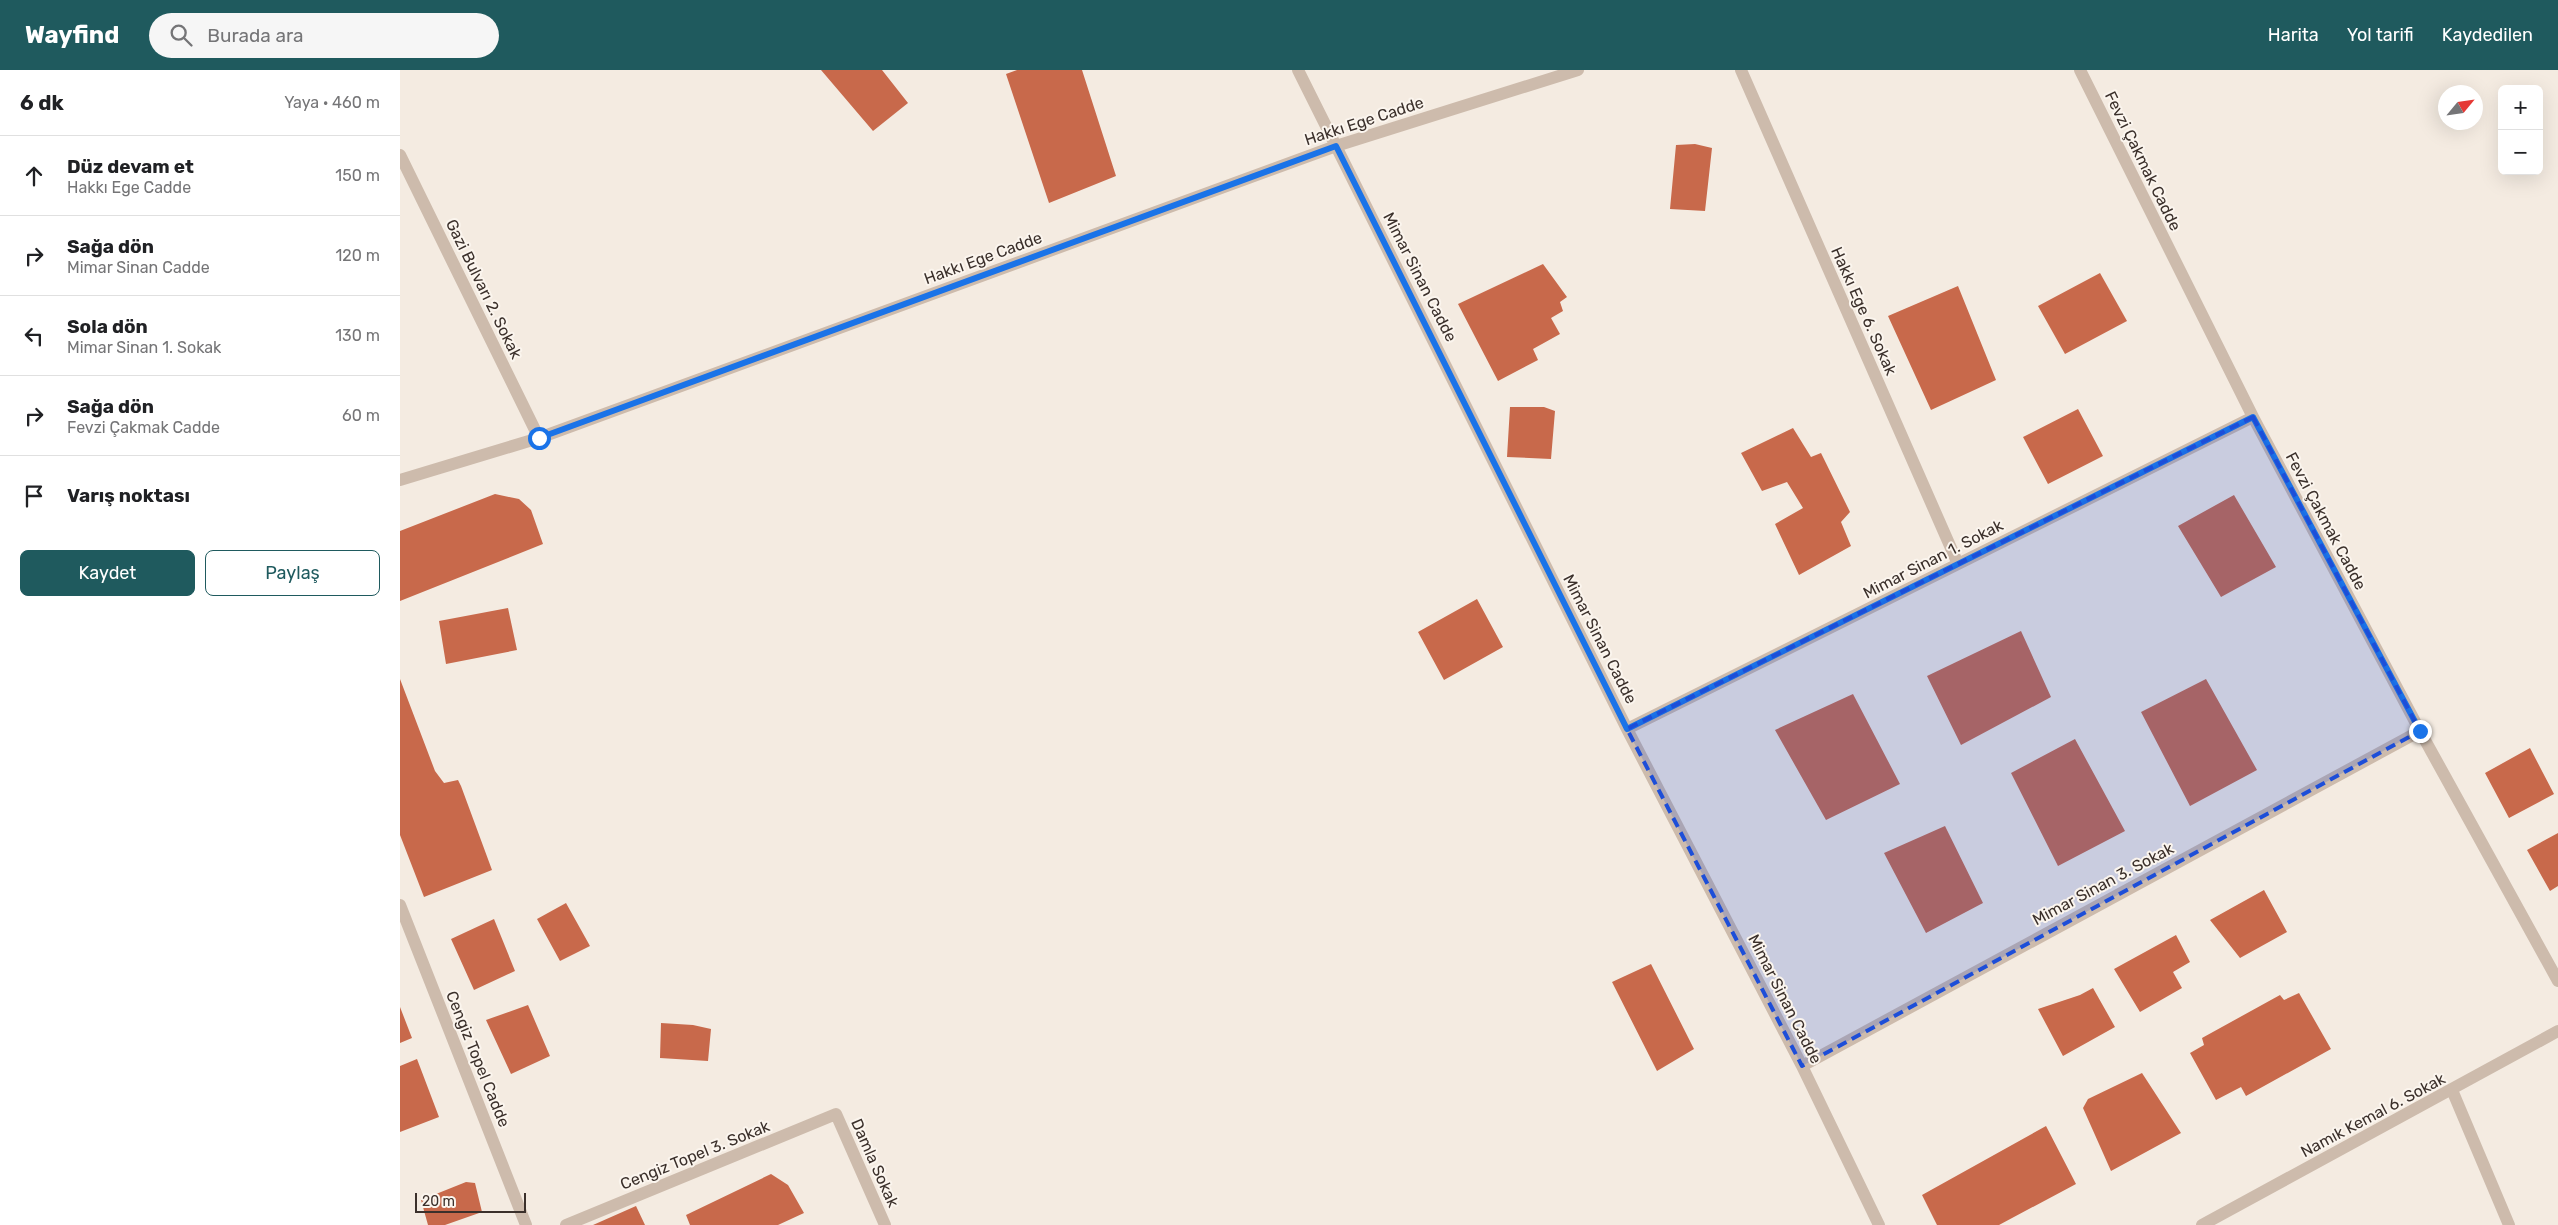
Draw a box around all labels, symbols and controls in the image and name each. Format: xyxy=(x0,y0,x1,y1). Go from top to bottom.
search box xyxy=(149,13,499,58)
text: Wayfind xyxy=(25,21,119,49)
icon: search xyxy=(167,21,195,49)
text: Burada ara xyxy=(207,24,304,47)
text: Harita xyxy=(2268,24,2319,46)
text: Yol tarifi xyxy=(2347,24,2414,46)
text: Kaydedilen xyxy=(2442,24,2533,46)
north arrow xyxy=(2438,85,2483,130)
map controls xyxy=(2498,85,2543,175)
button: + xyxy=(2498,85,2543,130)
street label: Fevzi Çakmak Cadde xyxy=(2101,88,2185,234)
text: 6 dk xyxy=(20,90,64,115)
text: Yaya · 460 m xyxy=(284,93,380,112)
street label: Hakkı Ege Cadde xyxy=(1302,93,1426,149)
button: − xyxy=(2498,130,2543,175)
text: Düz devam et xyxy=(67,155,194,178)
icon: ahead xyxy=(20,162,48,190)
text: 150 m xyxy=(335,166,380,185)
text: Hakkı Ege Cadde xyxy=(67,178,191,197)
street label: Mimar Sinan Cadde xyxy=(1379,209,1461,345)
street label: Gazi Bulvarı 2. Sokak xyxy=(442,216,526,362)
street label: Hakkı Ege Cadde xyxy=(921,228,1045,288)
text: Sağa dön xyxy=(67,235,154,258)
icon: right xyxy=(20,242,48,270)
street label: Hakkı Ege 6. Sokak xyxy=(1827,244,1901,379)
text: 120 m xyxy=(335,246,380,265)
text: Mimar Sinan Cadde xyxy=(67,258,210,277)
text: Sola dön xyxy=(67,315,148,338)
icon: left xyxy=(20,322,48,350)
text: 130 m xyxy=(335,326,380,345)
text: Mimar Sinan 1. Sokak xyxy=(67,338,221,357)
text: Sağa dön xyxy=(67,395,154,418)
icon: right xyxy=(20,402,48,430)
text: 60 m xyxy=(342,406,380,425)
text: Fevzi Çakmak Cadde xyxy=(67,418,220,437)
route start xyxy=(528,427,551,450)
street label: Fevzi Çakmak Cadde xyxy=(2282,449,2370,593)
icon: arrive xyxy=(20,482,48,510)
text: Varış noktası xyxy=(67,484,190,507)
street label: Mimar Sinan 1. Sokak xyxy=(1860,515,2007,603)
button: Kaydet xyxy=(20,550,195,596)
button: Paylaş xyxy=(205,550,380,596)
street label: Mimar Sinan Cadde xyxy=(1559,571,1641,707)
route end xyxy=(2409,720,2432,743)
street label: Mimar Sinan 3. Sokak xyxy=(2029,838,2177,929)
street label: Mimar Sinan Cadde xyxy=(1744,931,1826,1067)
street label: Cengiz Topel Cadde xyxy=(442,988,514,1130)
street label: Namık Kemal 6. Sokak xyxy=(2297,1068,2449,1161)
street label: Cengiz Topel 3. Sokak xyxy=(617,1116,773,1194)
street label: Damla Sokak xyxy=(847,1116,903,1211)
scale bar xyxy=(415,1190,526,1213)
text: 20 m xyxy=(422,1193,455,1210)

